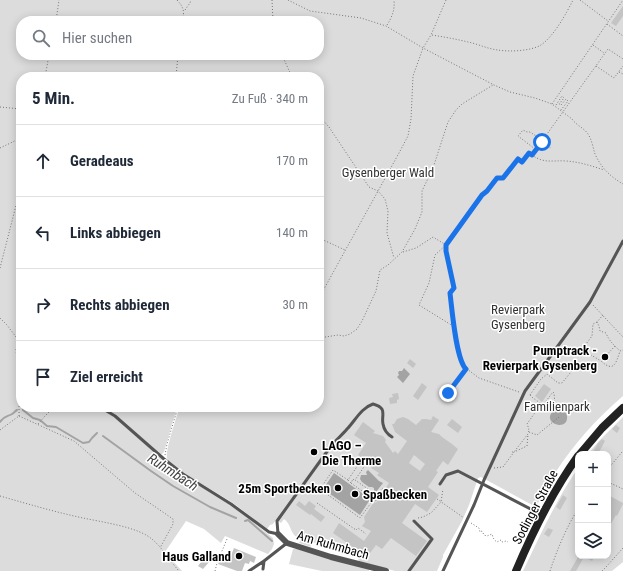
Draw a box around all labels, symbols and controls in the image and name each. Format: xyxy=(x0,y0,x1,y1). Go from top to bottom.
search box xyxy=(16,16,324,60)
icon: search xyxy=(30,27,52,49)
text: Hier suchen xyxy=(62,29,132,47)
text: 5 Min. xyxy=(32,88,75,108)
text: Zu Fuß · 340 m xyxy=(232,91,308,106)
route start xyxy=(533,133,551,151)
icon: ahead xyxy=(32,150,54,172)
text: Geradeaus xyxy=(70,152,134,170)
text: 170 m xyxy=(276,153,308,168)
park label: Gysenberger Wald xyxy=(342,165,434,180)
icon: left xyxy=(32,222,54,244)
text: Links abbiegen xyxy=(70,224,161,242)
text: 140 m xyxy=(276,225,308,240)
icon: right xyxy=(32,294,54,316)
text: Rechts abbiegen xyxy=(70,296,170,314)
text: 30 m xyxy=(282,297,308,312)
park label: Revierpark Gysenberg xyxy=(491,302,545,332)
place label: Pumptrack - Revierpark Gysenberg xyxy=(483,343,597,373)
marker: Pumptrack - Revierpark Gysenberg xyxy=(600,352,610,362)
icon: arrive xyxy=(32,366,54,388)
text: Ziel erreicht xyxy=(70,368,143,386)
route end xyxy=(439,384,457,402)
park label: Familienpark xyxy=(524,399,590,414)
place label: LAGO – Die Therme xyxy=(322,438,381,468)
marker: LAGO – Die Therme xyxy=(309,447,319,457)
water label: Ruhmbach xyxy=(145,450,201,494)
map controls xyxy=(575,451,611,559)
button: + xyxy=(575,451,611,487)
street label: Sodinger Straße xyxy=(509,467,561,547)
place label: 25m Sportbecken xyxy=(238,481,330,496)
marker: 25m Sportbecken xyxy=(333,483,343,493)
place label: Spaßbecken xyxy=(363,487,427,502)
button: − xyxy=(575,487,611,523)
marker: Spaßbecken xyxy=(350,489,360,499)
button: layers xyxy=(575,523,611,559)
street label: Am Ruhmbach xyxy=(295,528,371,562)
place label: Haus Galland xyxy=(162,549,231,564)
marker: Haus Galland xyxy=(234,551,244,561)

